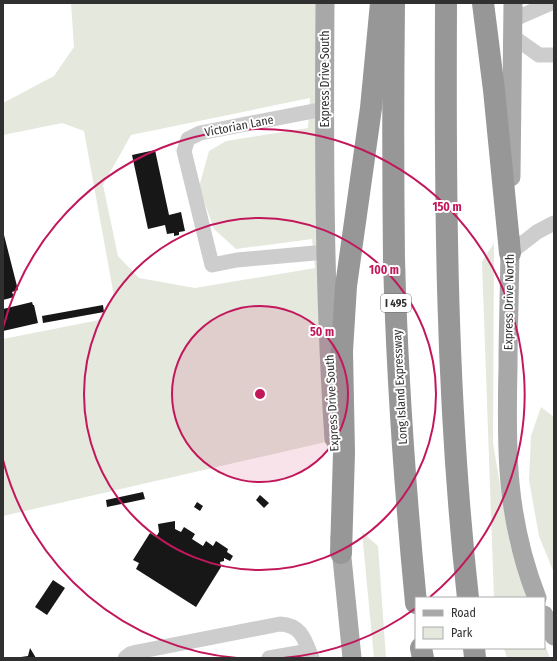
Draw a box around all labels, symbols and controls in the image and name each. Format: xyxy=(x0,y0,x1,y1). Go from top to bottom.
street label: Express Drive South xyxy=(318,30,332,128)
street label: Victorian Lane xyxy=(203,112,275,140)
text: 150 m xyxy=(432,200,462,214)
street label: Express Drive North xyxy=(501,254,517,350)
text: 100 m xyxy=(369,263,399,277)
road number: I 495 xyxy=(381,294,411,312)
text: 50 m xyxy=(310,325,334,339)
street label: Long Island Expressway xyxy=(390,329,410,445)
street label: Express Drive South xyxy=(322,354,342,452)
centre of rings xyxy=(253,387,267,401)
legend xyxy=(415,597,545,649)
text: Road xyxy=(451,606,476,620)
text: Park xyxy=(451,626,473,640)

